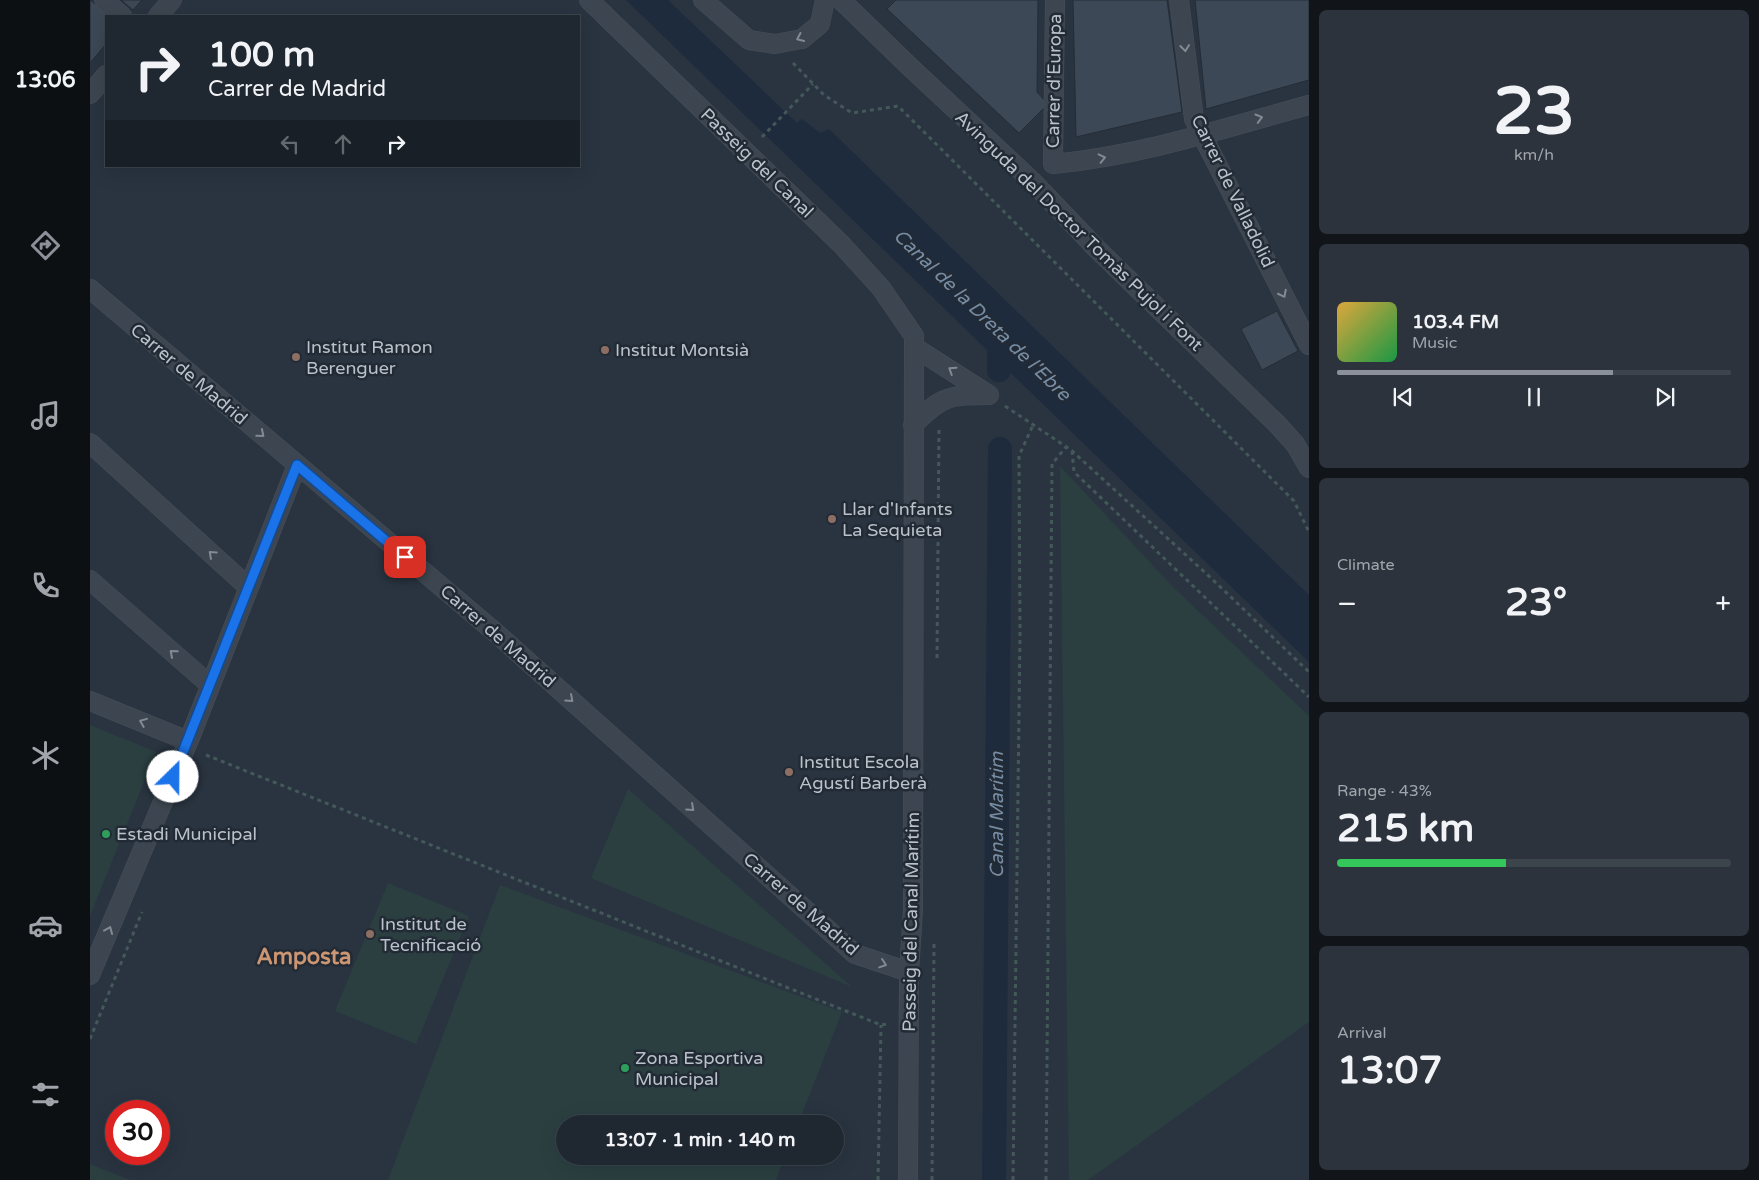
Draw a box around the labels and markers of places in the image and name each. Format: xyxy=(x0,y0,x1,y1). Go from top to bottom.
place label: Institut Ramon Berenguer xyxy=(306,336,433,379)
place label: Institut Montsià xyxy=(615,339,749,361)
marker: Institut Montsià xyxy=(599,344,611,356)
marker: Institut Ramon Berenguer xyxy=(290,351,302,363)
place label: Llar d'Infants La Sequieta xyxy=(842,498,953,541)
marker: Llar d'Infants La Sequieta xyxy=(826,513,838,525)
pin xyxy=(384,536,426,578)
place label: Institut Escola Agustí Barberà xyxy=(799,751,927,794)
marker: Institut Escola Agustí Barberà xyxy=(783,766,795,778)
place label: Estadi Municipal xyxy=(116,823,257,845)
marker: Estadi Municipal xyxy=(100,828,112,840)
place label: Institut de Tecnificació xyxy=(380,913,481,956)
marker: Institut de Tecnificació xyxy=(364,928,376,940)
place label: Zona Esportiva Municipal xyxy=(635,1047,763,1090)
marker: Zona Esportiva Municipal xyxy=(619,1062,631,1074)

